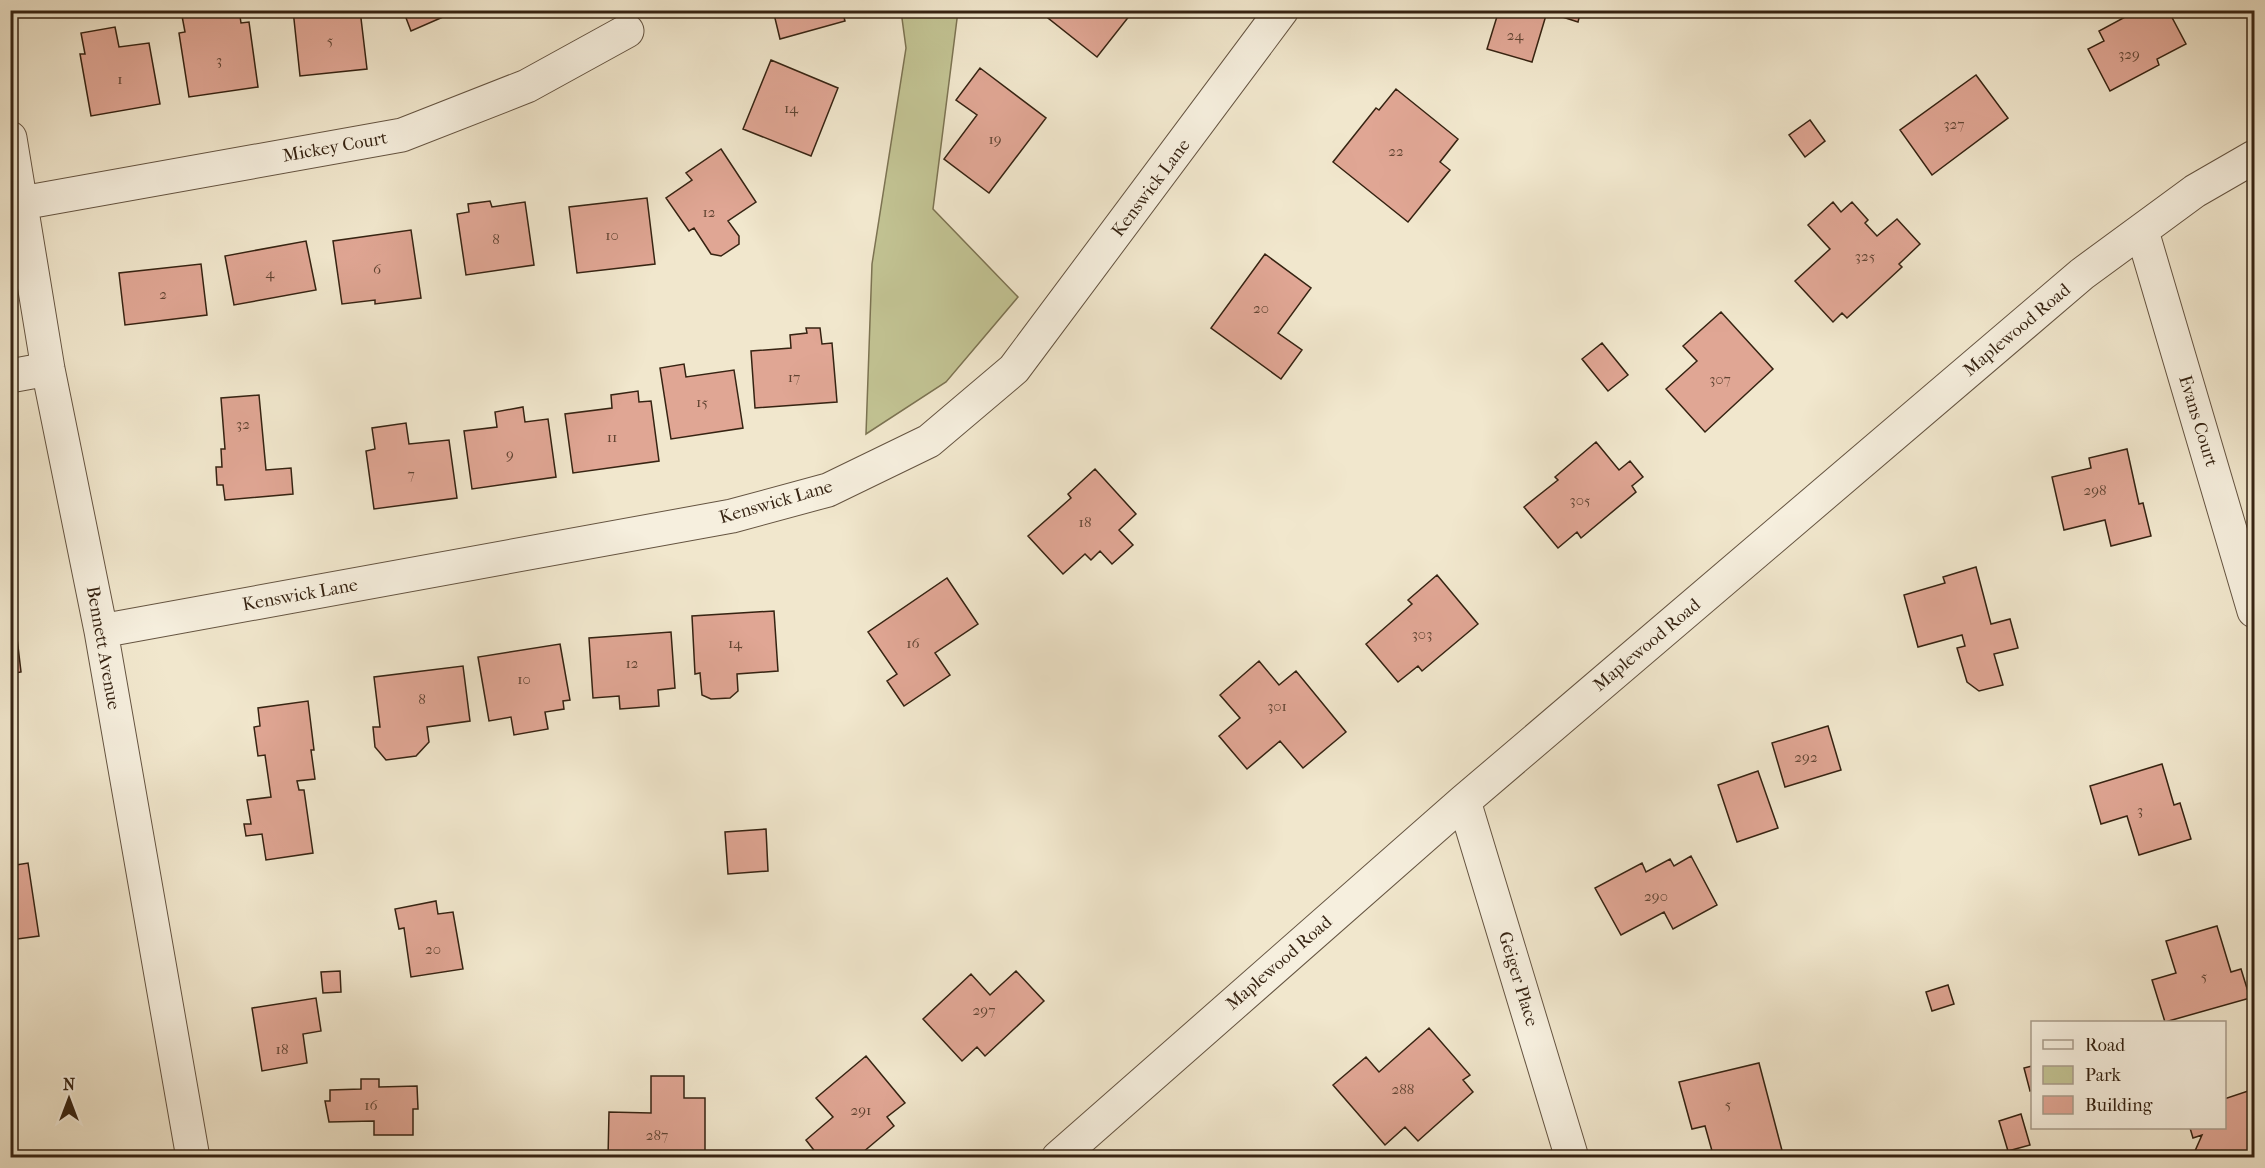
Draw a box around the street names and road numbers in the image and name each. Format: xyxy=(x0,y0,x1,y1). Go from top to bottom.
street label: Mickey Court xyxy=(281,127,390,167)
street label: Kenswick Lane xyxy=(1107,135,1195,241)
street label: Maplewood Road xyxy=(1959,279,2075,381)
street label: Evans Court xyxy=(2174,373,2222,470)
street label: Kenswick Lane xyxy=(717,476,835,528)
street label: Kenswick Lane xyxy=(241,574,359,615)
street label: Bennett Avenue xyxy=(82,585,124,712)
street label: Maplewood Road xyxy=(1589,594,1705,696)
street label: Maplewood Road xyxy=(1222,911,1336,1015)
street label: Geiger Place xyxy=(1494,929,1542,1029)

